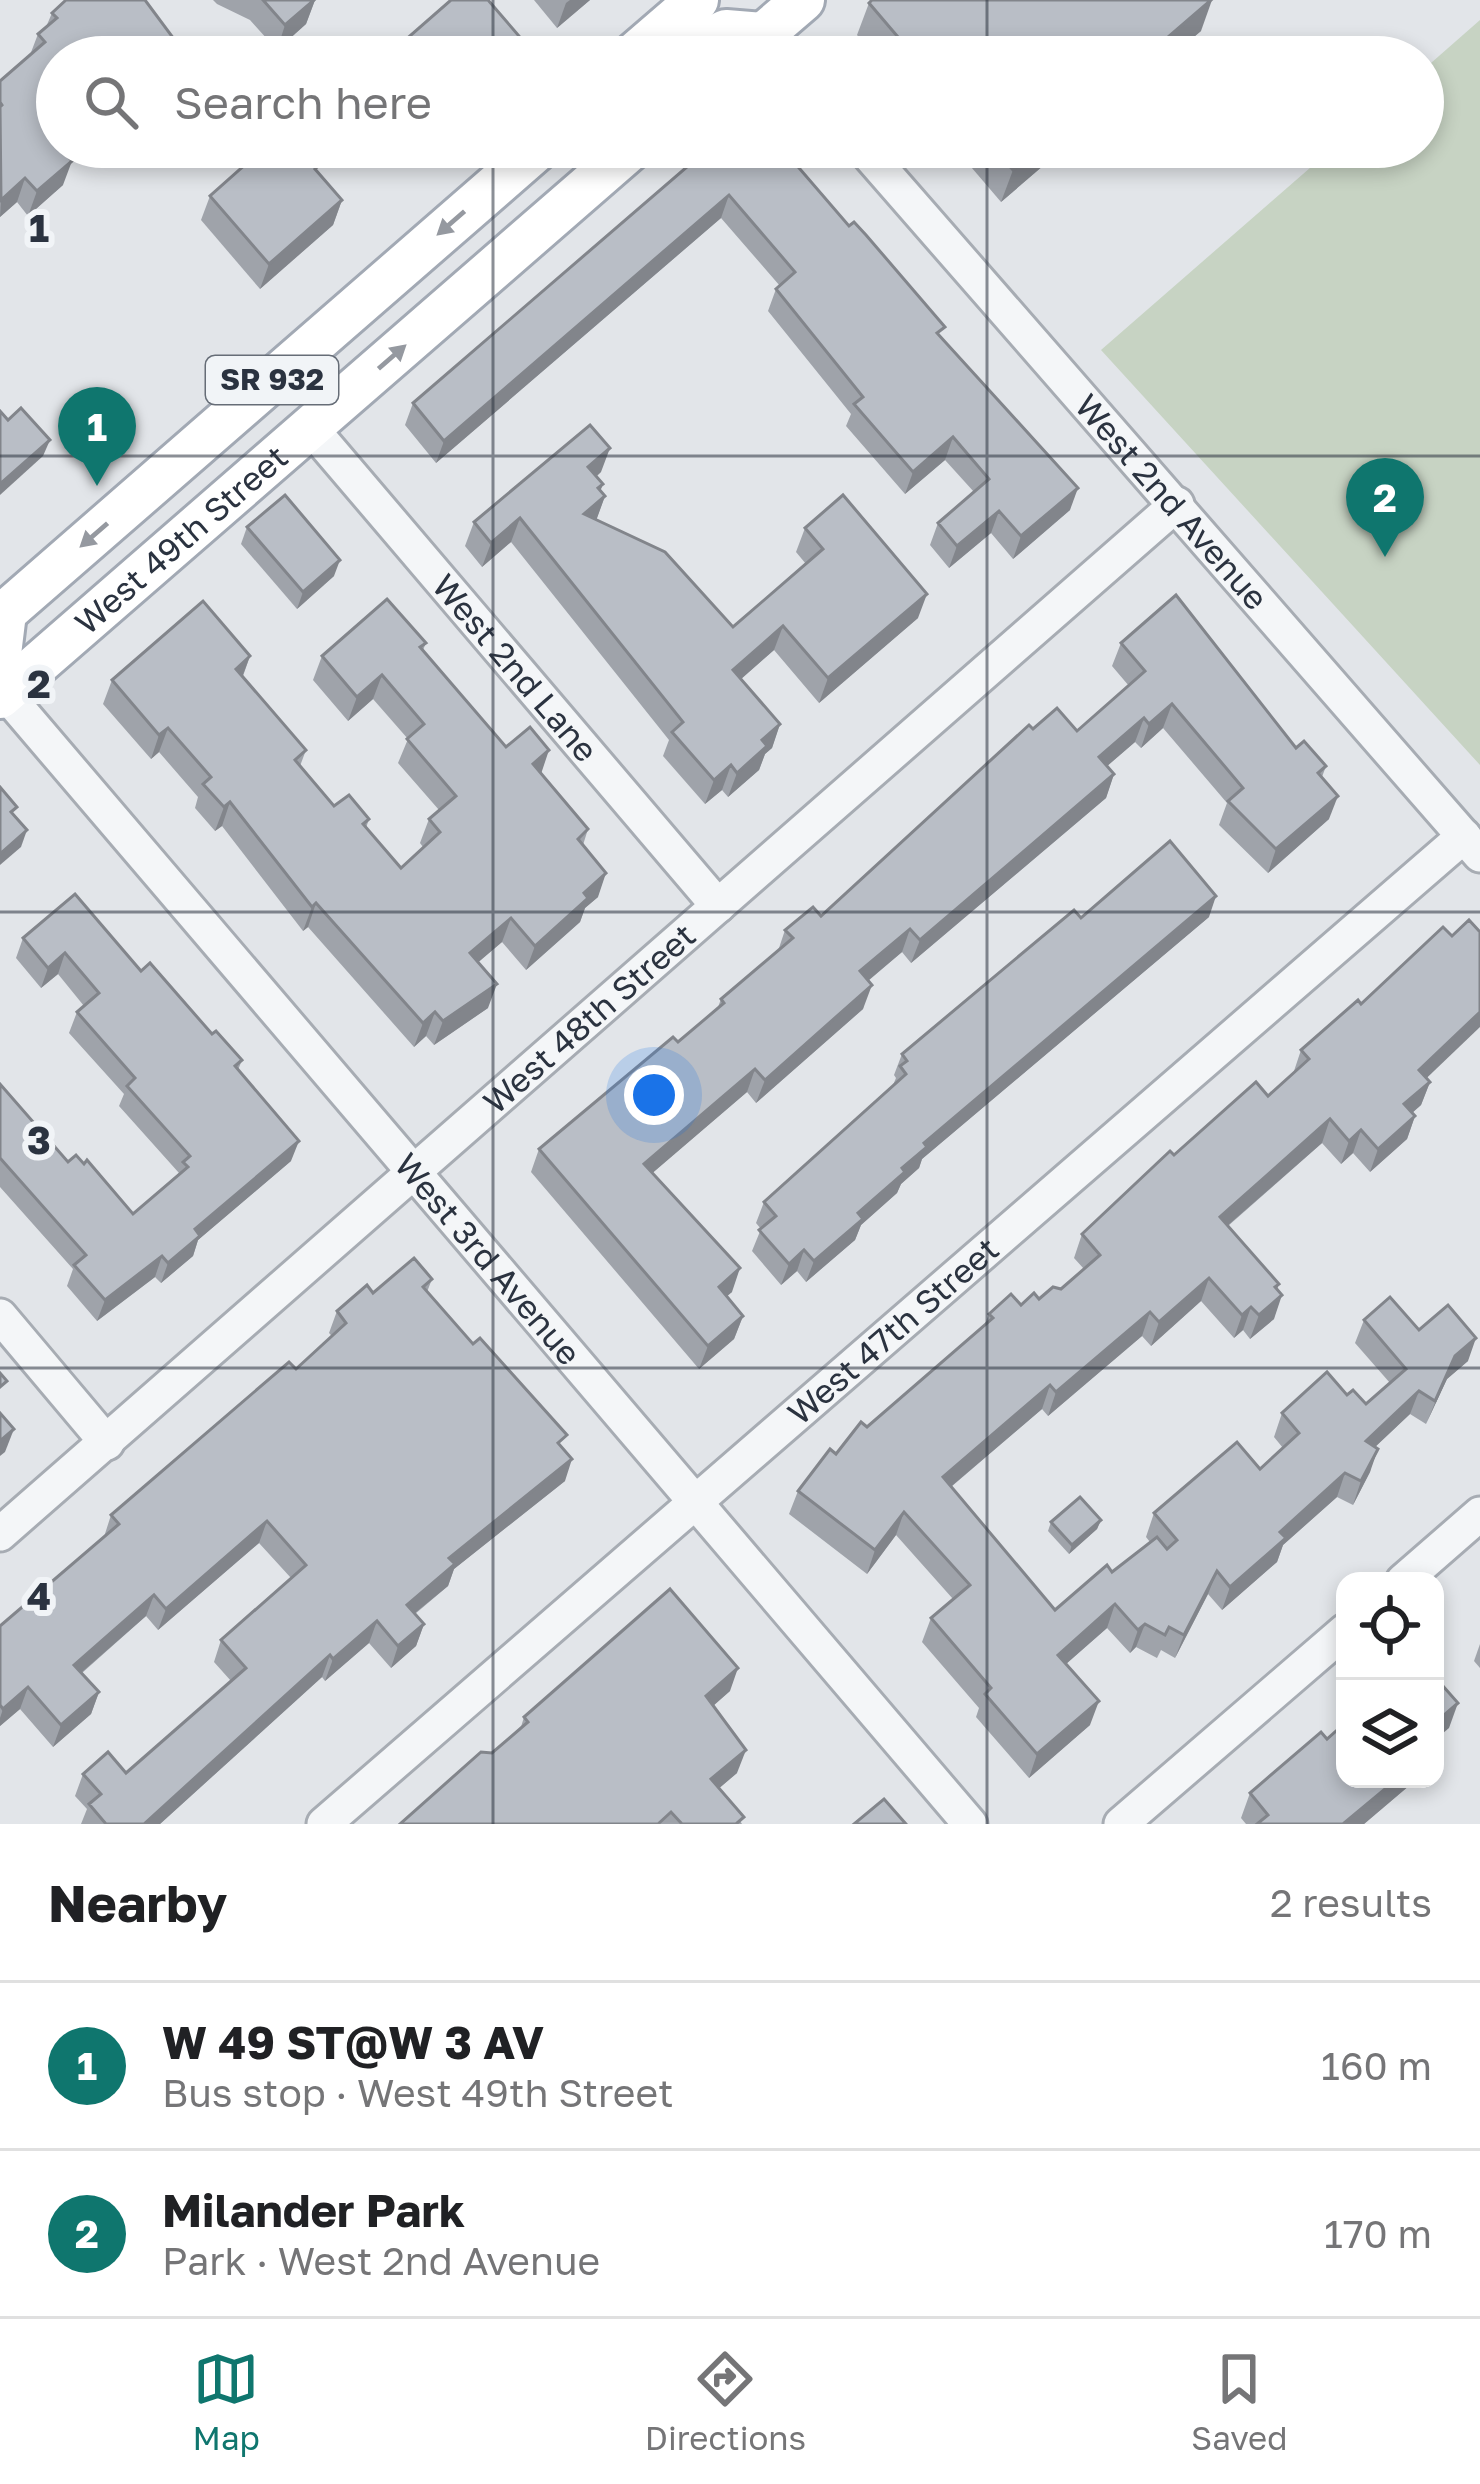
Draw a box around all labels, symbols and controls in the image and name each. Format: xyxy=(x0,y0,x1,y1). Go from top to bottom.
search box xyxy=(36,36,1444,168)
icon: search xyxy=(78,69,144,135)
text: Search here xyxy=(174,75,432,129)
text: 1 xyxy=(29,204,49,251)
one-way arrow xyxy=(436,210,466,236)
one-way arrow xyxy=(377,345,407,371)
road number: SR 932 xyxy=(206,356,338,404)
street label: West 2nd Avenue xyxy=(1068,386,1277,617)
pin: 1 xyxy=(58,387,136,486)
street label: West 49th Street xyxy=(67,437,295,642)
pin: 2 xyxy=(1346,458,1424,557)
one-way arrow xyxy=(79,522,109,548)
street label: West 2nd Lane xyxy=(425,566,606,769)
text: 2 xyxy=(27,660,51,707)
street label: West 48th Street xyxy=(475,915,703,1121)
your location xyxy=(624,1065,684,1125)
text: 3 xyxy=(27,1116,51,1163)
street label: West 3rd Avenue xyxy=(387,1145,589,1372)
street label: West 47th Street xyxy=(780,1229,1006,1432)
text: 4 xyxy=(27,1572,51,1619)
map controls xyxy=(1336,1572,1444,1788)
button: locate xyxy=(1336,1572,1444,1680)
button: layers xyxy=(1336,1680,1444,1788)
text: Nearby xyxy=(48,1872,227,1933)
text: 2 results xyxy=(1270,1879,1432,1926)
text: W 49 ST@W 3 AV xyxy=(162,2015,544,2069)
text: 1 xyxy=(77,2042,97,2089)
text: 160 m xyxy=(1321,2042,1432,2089)
text: Bus stop · West 49th Street xyxy=(162,2069,674,2116)
text: Milander Park xyxy=(162,2183,465,2237)
text: 2 xyxy=(75,2210,99,2257)
text: 170 m xyxy=(1324,2210,1432,2257)
text: Park · West 2nd Avenue xyxy=(162,2237,600,2284)
tab: Map xyxy=(193,2346,260,2457)
tab: Directions xyxy=(645,2346,806,2457)
tab: Saved xyxy=(1191,2346,1287,2457)

